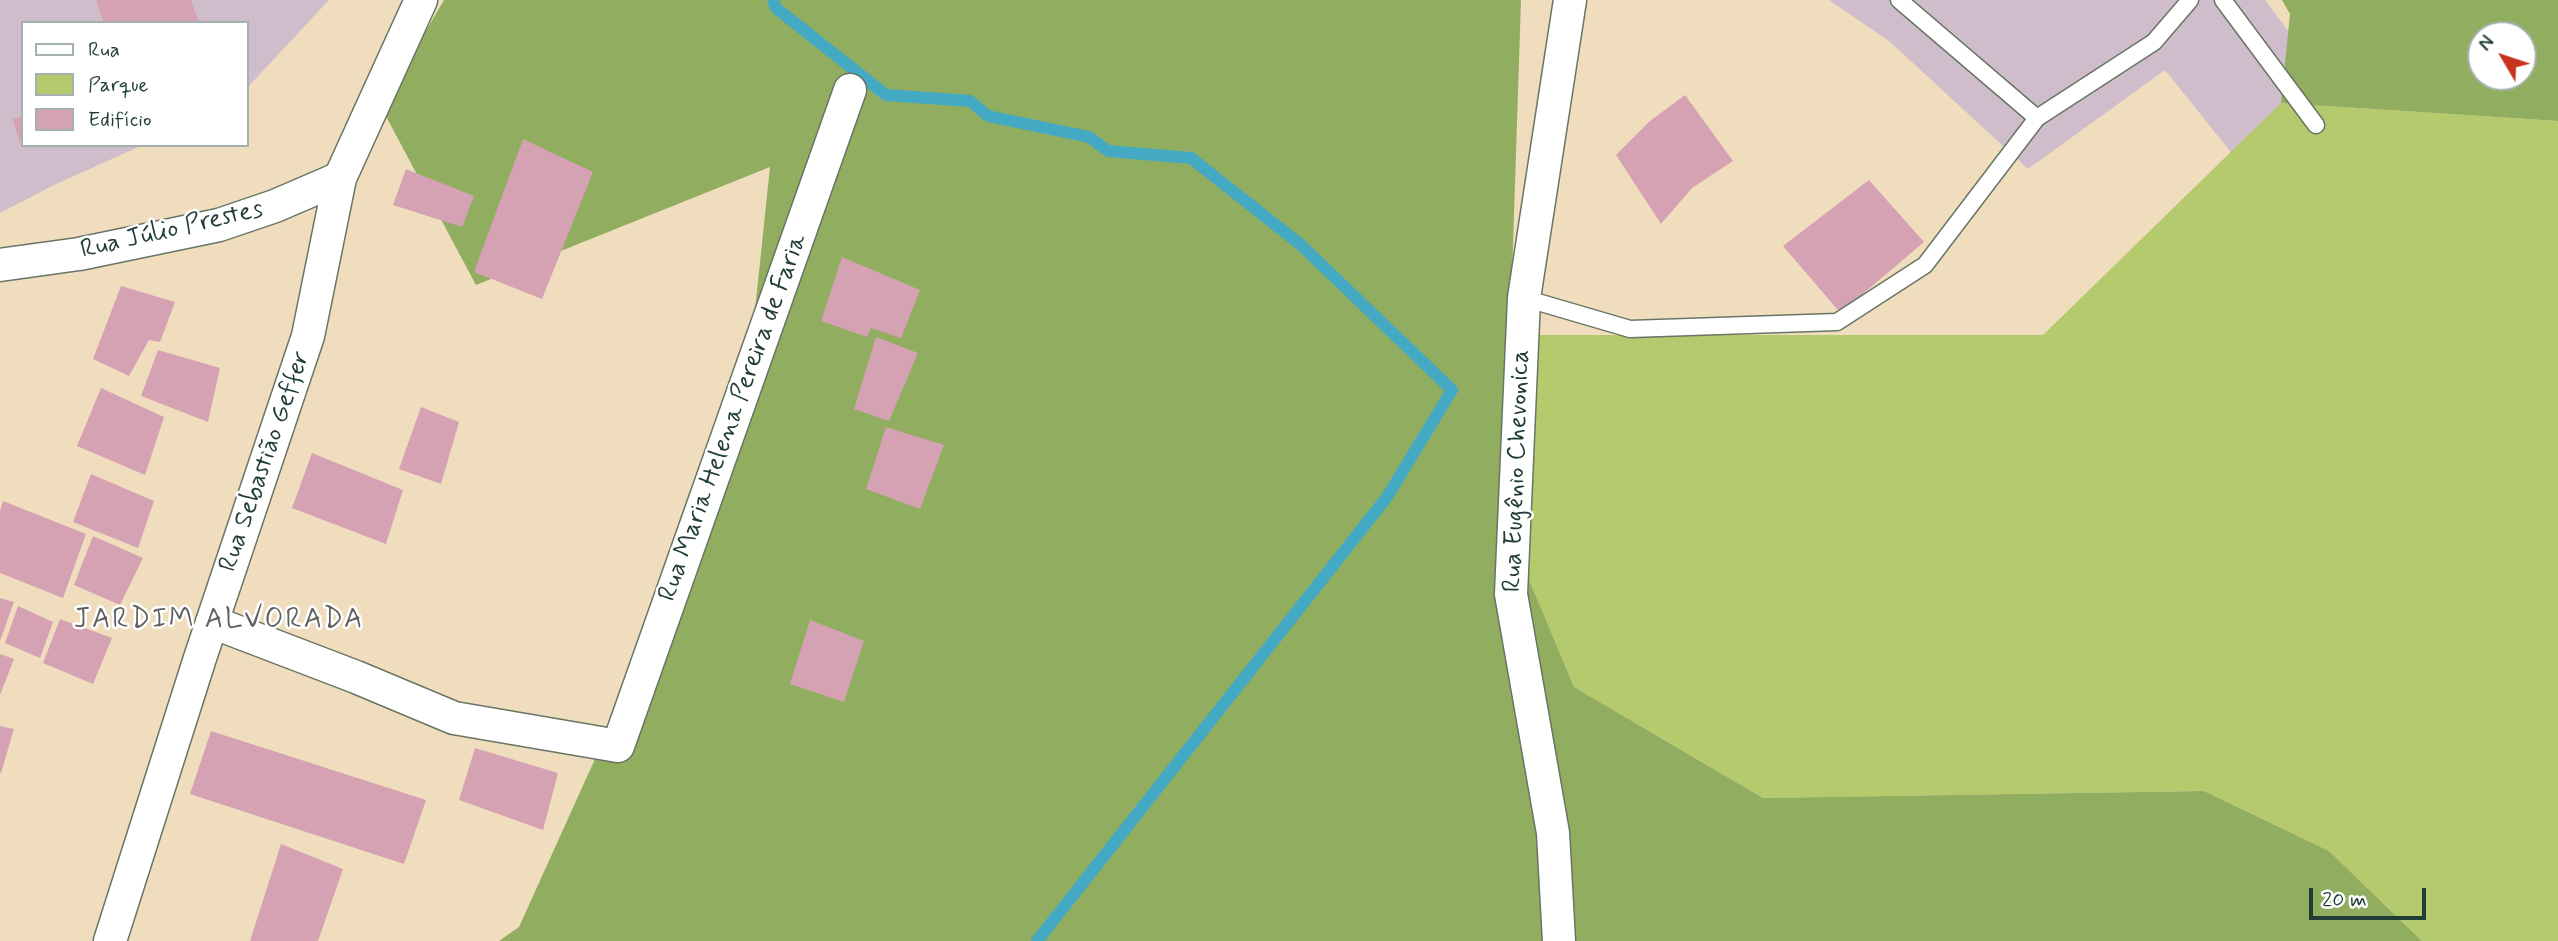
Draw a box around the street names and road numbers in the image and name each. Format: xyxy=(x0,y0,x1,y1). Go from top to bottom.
street label: Rua Júlio Prestes xyxy=(78,195,266,267)
street label: Rua Maria Helena Pereira de Faria xyxy=(653,230,815,606)
street label: Rua Sebastião Geffer xyxy=(214,348,318,576)
street label: Rua Eugênio Chevonica xyxy=(1498,349,1538,593)

